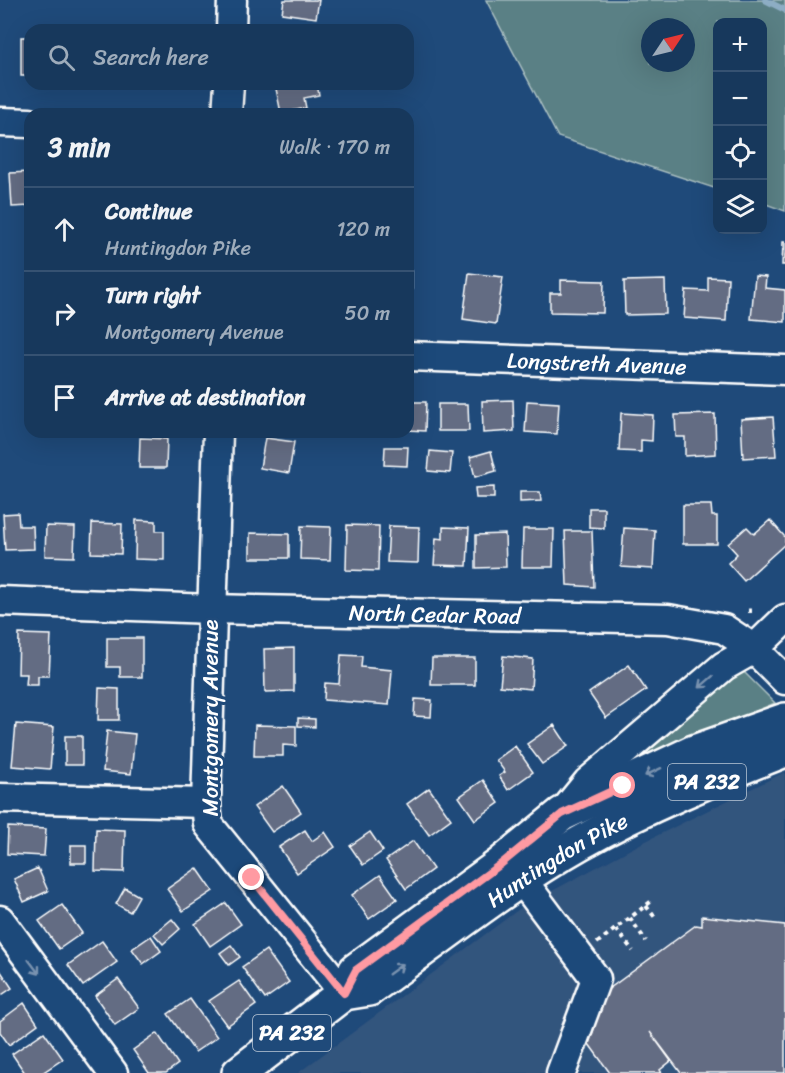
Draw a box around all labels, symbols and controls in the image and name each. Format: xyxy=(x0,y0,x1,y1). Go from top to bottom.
north arrow xyxy=(641,18,695,72)
map controls xyxy=(713,18,767,234)
button: + xyxy=(713,18,767,72)
search box xyxy=(24,24,414,90)
text: Search here xyxy=(93,38,209,77)
icon: search xyxy=(45,41,78,74)
button: − xyxy=(713,72,767,126)
text: 3 min xyxy=(48,124,110,170)
button: locate xyxy=(713,126,767,180)
text: Walk · 170 m xyxy=(279,130,390,165)
button: layers xyxy=(713,180,767,234)
text: Continue xyxy=(105,192,193,231)
text: 120 m xyxy=(337,212,390,247)
icon: ahead xyxy=(48,213,81,246)
text: Huntingdon Pike xyxy=(105,231,251,266)
text: Turn right xyxy=(105,276,200,315)
text: 50 m xyxy=(345,296,390,331)
icon: right xyxy=(48,297,81,330)
text: Montgomery Avenue xyxy=(105,315,284,350)
street label: Longstreth Avenue xyxy=(506,341,687,386)
text: Arrive at destination xyxy=(105,378,306,417)
icon: arrive xyxy=(48,381,81,414)
street label: North Cedar Road xyxy=(348,593,522,636)
street label: Montgomery Avenue xyxy=(191,619,230,816)
one-way arrow xyxy=(699,675,714,689)
road number: PA 232 xyxy=(668,764,746,800)
one-way arrow xyxy=(644,767,662,779)
route start xyxy=(609,772,635,798)
street label: Huntingdon Pike xyxy=(478,801,635,918)
route end xyxy=(238,864,264,890)
one-way arrow xyxy=(28,958,41,974)
one-way arrow xyxy=(388,963,404,976)
road number: PA 232 xyxy=(253,1015,331,1051)

